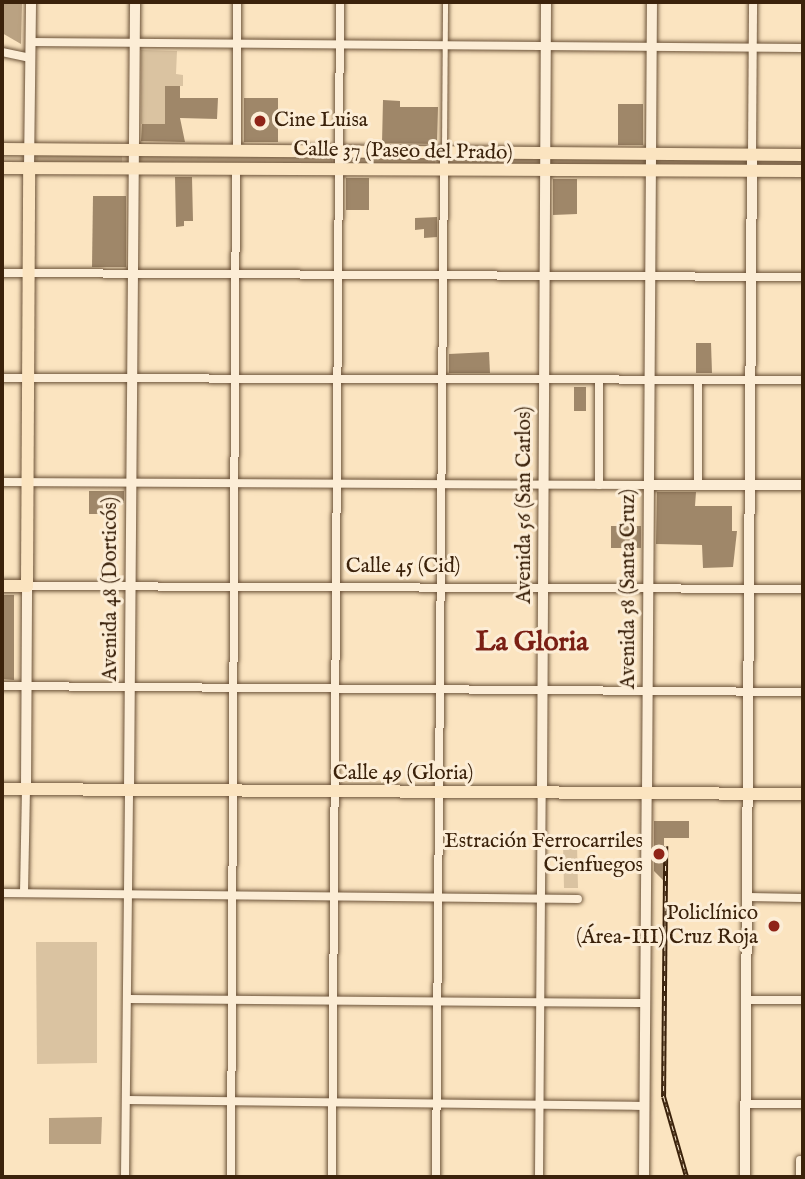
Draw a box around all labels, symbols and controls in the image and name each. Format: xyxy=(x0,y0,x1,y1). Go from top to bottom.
place label: Cine Luisa xyxy=(274,108,368,134)
marker: Cine Luisa xyxy=(252,113,268,129)
street label: Calle 37 (Paseo del Prado) xyxy=(293,137,513,167)
street label: Avenida 56 (San Carlos) xyxy=(512,406,538,604)
street label: Avenida 58 (Santa Cruz) xyxy=(616,489,642,689)
street label: Avenida 48 (Dorticós) xyxy=(98,497,124,681)
street label: Calle 45 (Cid) xyxy=(346,554,460,580)
district label: La Gloria xyxy=(476,626,588,660)
street label: Calle 49 (Gloria) xyxy=(333,761,473,787)
place label: Estración Ferrocarriles Cienfuegos xyxy=(444,829,643,879)
marker: Estración Ferrocarriles Cienfuegos xyxy=(649,844,669,864)
place label: Policlínico (Área-III) Cruz Roja xyxy=(576,901,758,951)
marker: Policlínico (Área-III) Cruz Roja xyxy=(764,916,784,936)

